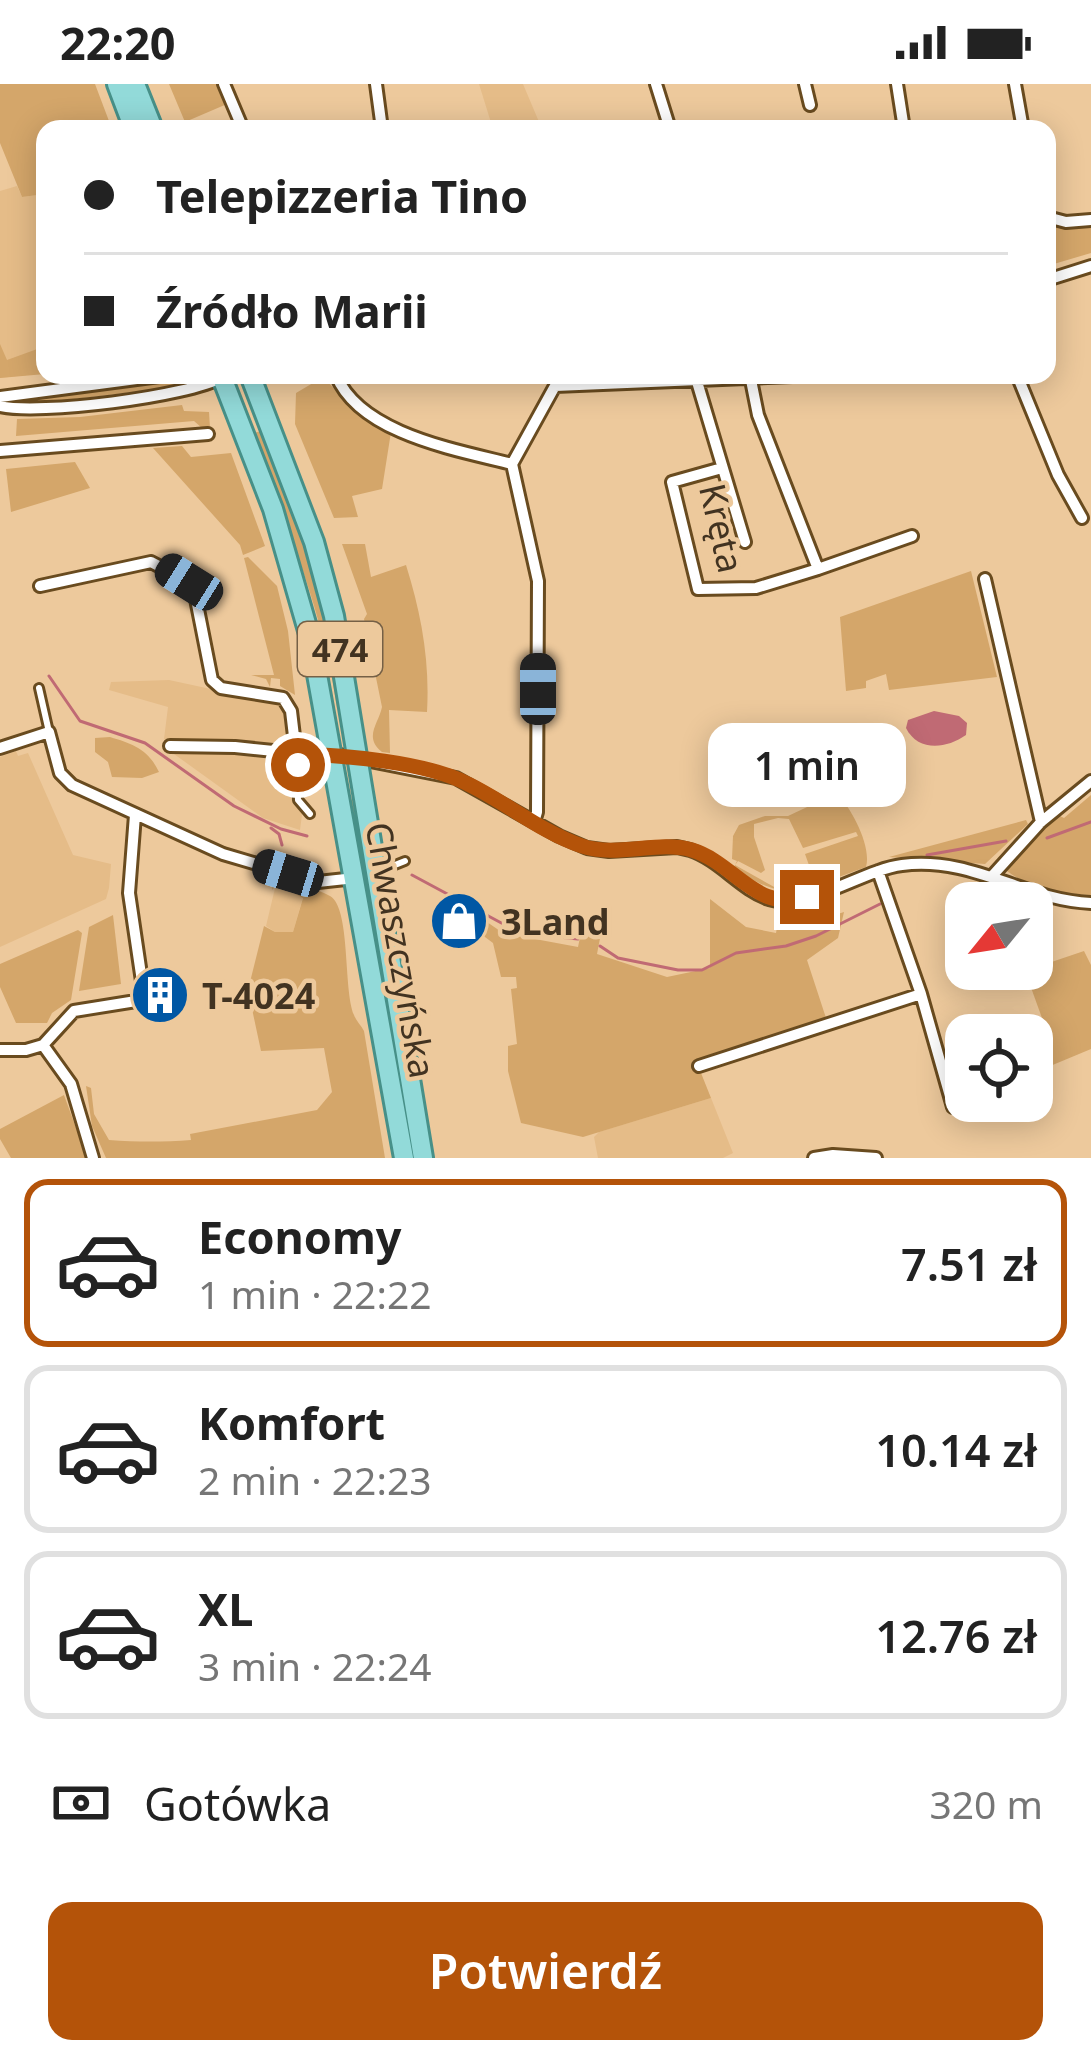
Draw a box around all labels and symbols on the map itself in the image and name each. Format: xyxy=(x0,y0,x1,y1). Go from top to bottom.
street label: Kręta xyxy=(688,479,756,577)
car xyxy=(149,548,229,616)
road number: 474 xyxy=(298,622,382,676)
car xyxy=(520,653,556,725)
callout: 1 min xyxy=(708,723,906,807)
route start xyxy=(271,738,325,792)
street label: Chwaszczyńska xyxy=(354,818,448,1082)
car xyxy=(248,845,328,901)
route end xyxy=(780,870,834,924)
north arrow xyxy=(945,882,1053,990)
shop icon: 3Land xyxy=(428,890,490,952)
place label: 3Land xyxy=(501,897,609,946)
building icon: T-4024 xyxy=(129,964,191,1026)
place label: T-4024 xyxy=(202,971,315,1020)

